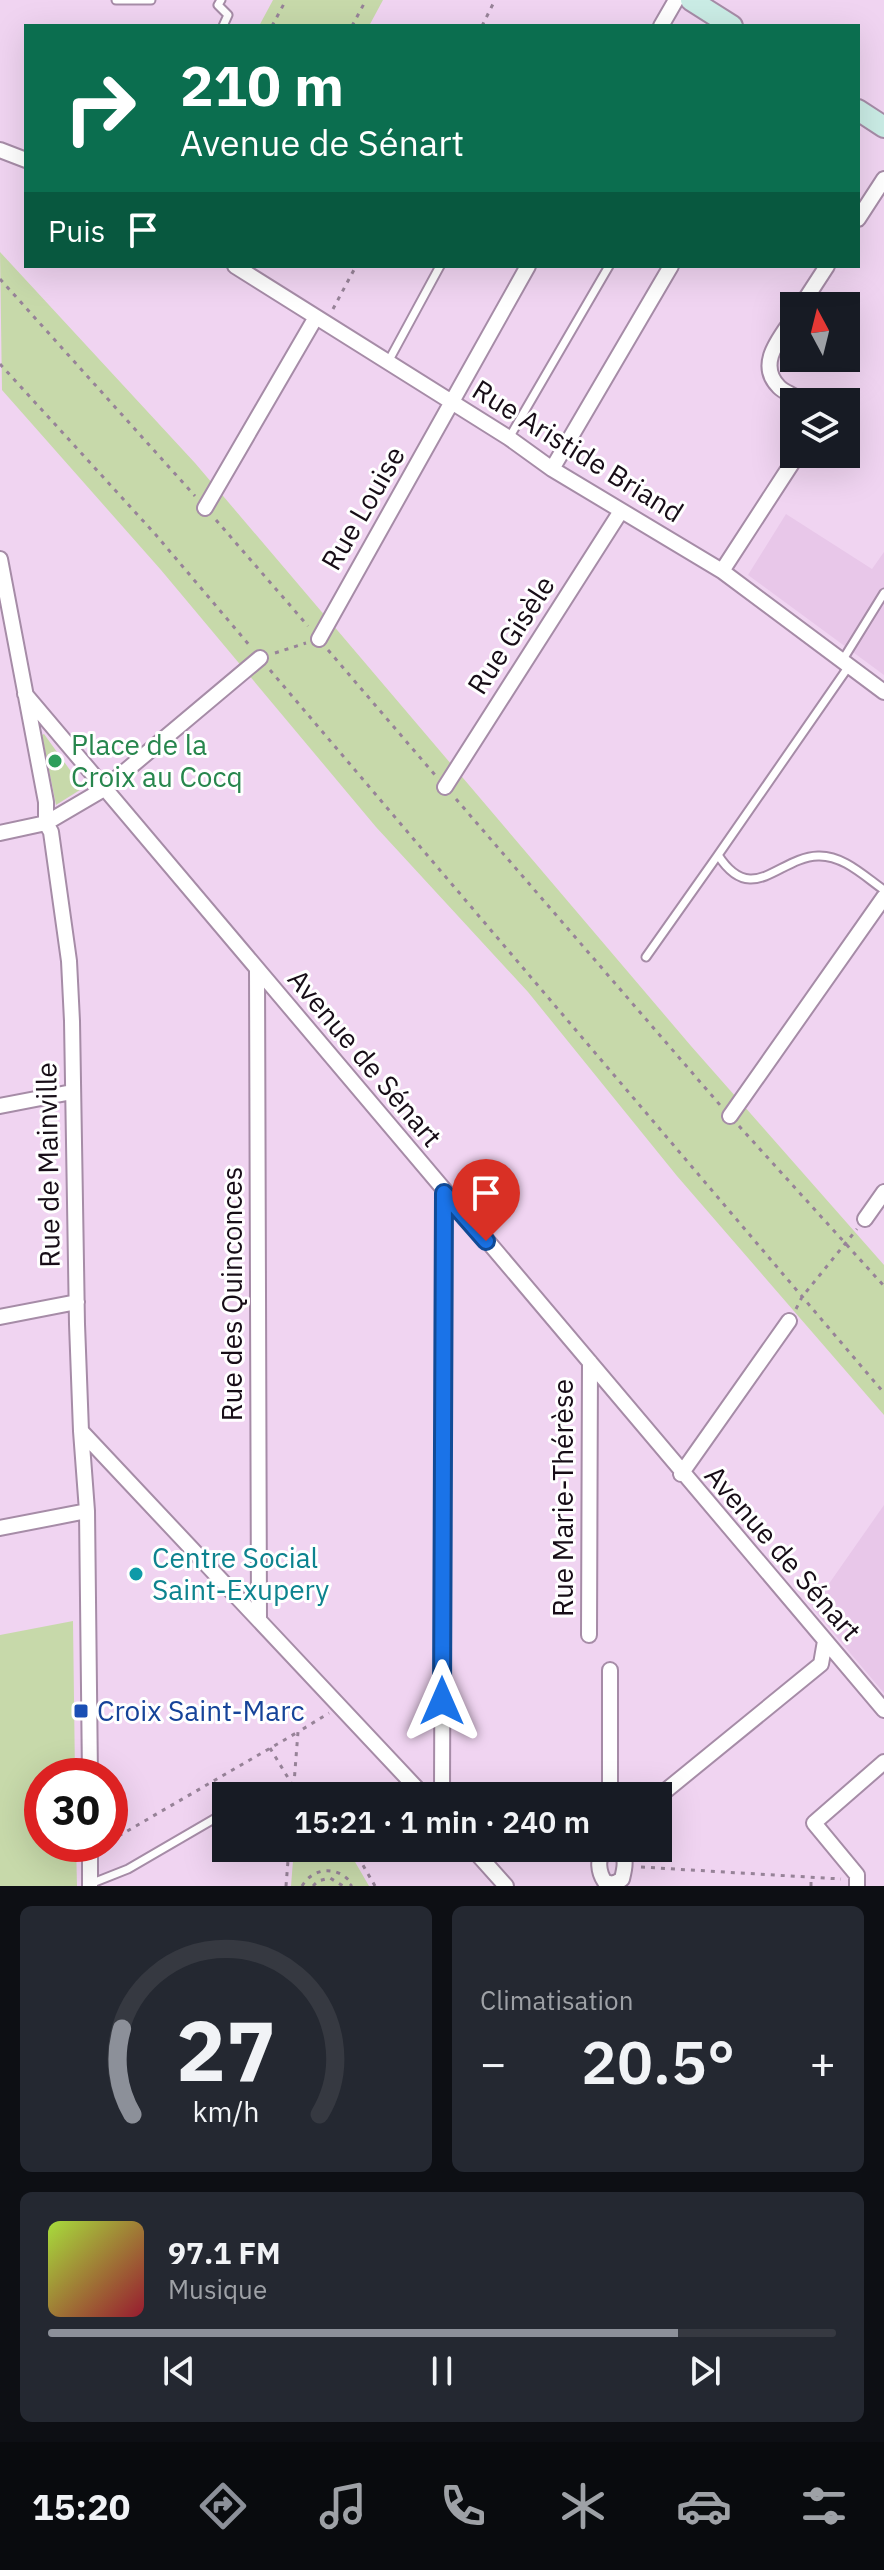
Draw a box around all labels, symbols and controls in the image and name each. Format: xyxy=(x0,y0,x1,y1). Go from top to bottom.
text: 210 m xyxy=(180,49,344,121)
icon: right xyxy=(48,56,152,160)
text: Avenue de Sénart xyxy=(180,119,464,166)
icon: arrive xyxy=(121,208,165,252)
text: Puis xyxy=(48,211,105,250)
north arrow xyxy=(780,292,860,372)
map controls xyxy=(780,292,860,468)
street label: Rue Aristide Briand xyxy=(466,371,691,530)
button: layers xyxy=(780,388,860,468)
street label: Rue Louise xyxy=(312,439,413,576)
street label: Rue Gisèle xyxy=(459,568,563,701)
place label: Place de la Croix au Cocq xyxy=(71,726,243,795)
marker: Place de la Croix au Cocq xyxy=(46,752,64,770)
street label: Avenue de Sénart xyxy=(280,961,451,1154)
street label: Rue de Mainville xyxy=(27,1062,68,1268)
pin xyxy=(452,1159,520,1241)
street label: Rue des Quinconces xyxy=(213,1167,250,1421)
icon: arrive xyxy=(464,1171,508,1215)
street label: Rue Marie-Thérèse xyxy=(544,1379,581,1617)
street label: Avenue de Sénart xyxy=(697,1457,870,1648)
place label: Centre Social Saint-Exupery xyxy=(152,1539,329,1608)
marker: Centre Social Saint-Exupery xyxy=(127,1565,145,1583)
position arrow xyxy=(400,1659,484,1743)
place label: Croix Saint-Marc xyxy=(97,1692,304,1729)
marker: Croix Saint-Marc xyxy=(72,1702,90,1720)
speed limit sign: 30 xyxy=(24,1758,128,1862)
text: 15:21 · 1 min · 240 m xyxy=(294,1802,590,1841)
text: Climatisation xyxy=(480,1983,633,2017)
text: 27 xyxy=(176,1996,276,2104)
text: 20.5° xyxy=(581,2022,735,2101)
text: − xyxy=(480,2034,506,2091)
text: + xyxy=(810,2034,836,2091)
text: km/h xyxy=(192,2093,260,2130)
text: 97.1 FM xyxy=(168,2233,281,2272)
text: Musique xyxy=(168,2272,267,2306)
icon: previous xyxy=(157,2349,201,2393)
icon: pause xyxy=(420,2349,464,2393)
icon: next xyxy=(683,2349,727,2393)
icon: directions xyxy=(195,2478,251,2534)
icon: music xyxy=(315,2478,371,2534)
icon: phone xyxy=(435,2478,491,2534)
icon: climate xyxy=(555,2478,611,2534)
icon: car xyxy=(676,2478,732,2534)
icon: filters xyxy=(796,2478,852,2534)
text: 15:20 xyxy=(32,2483,130,2530)

